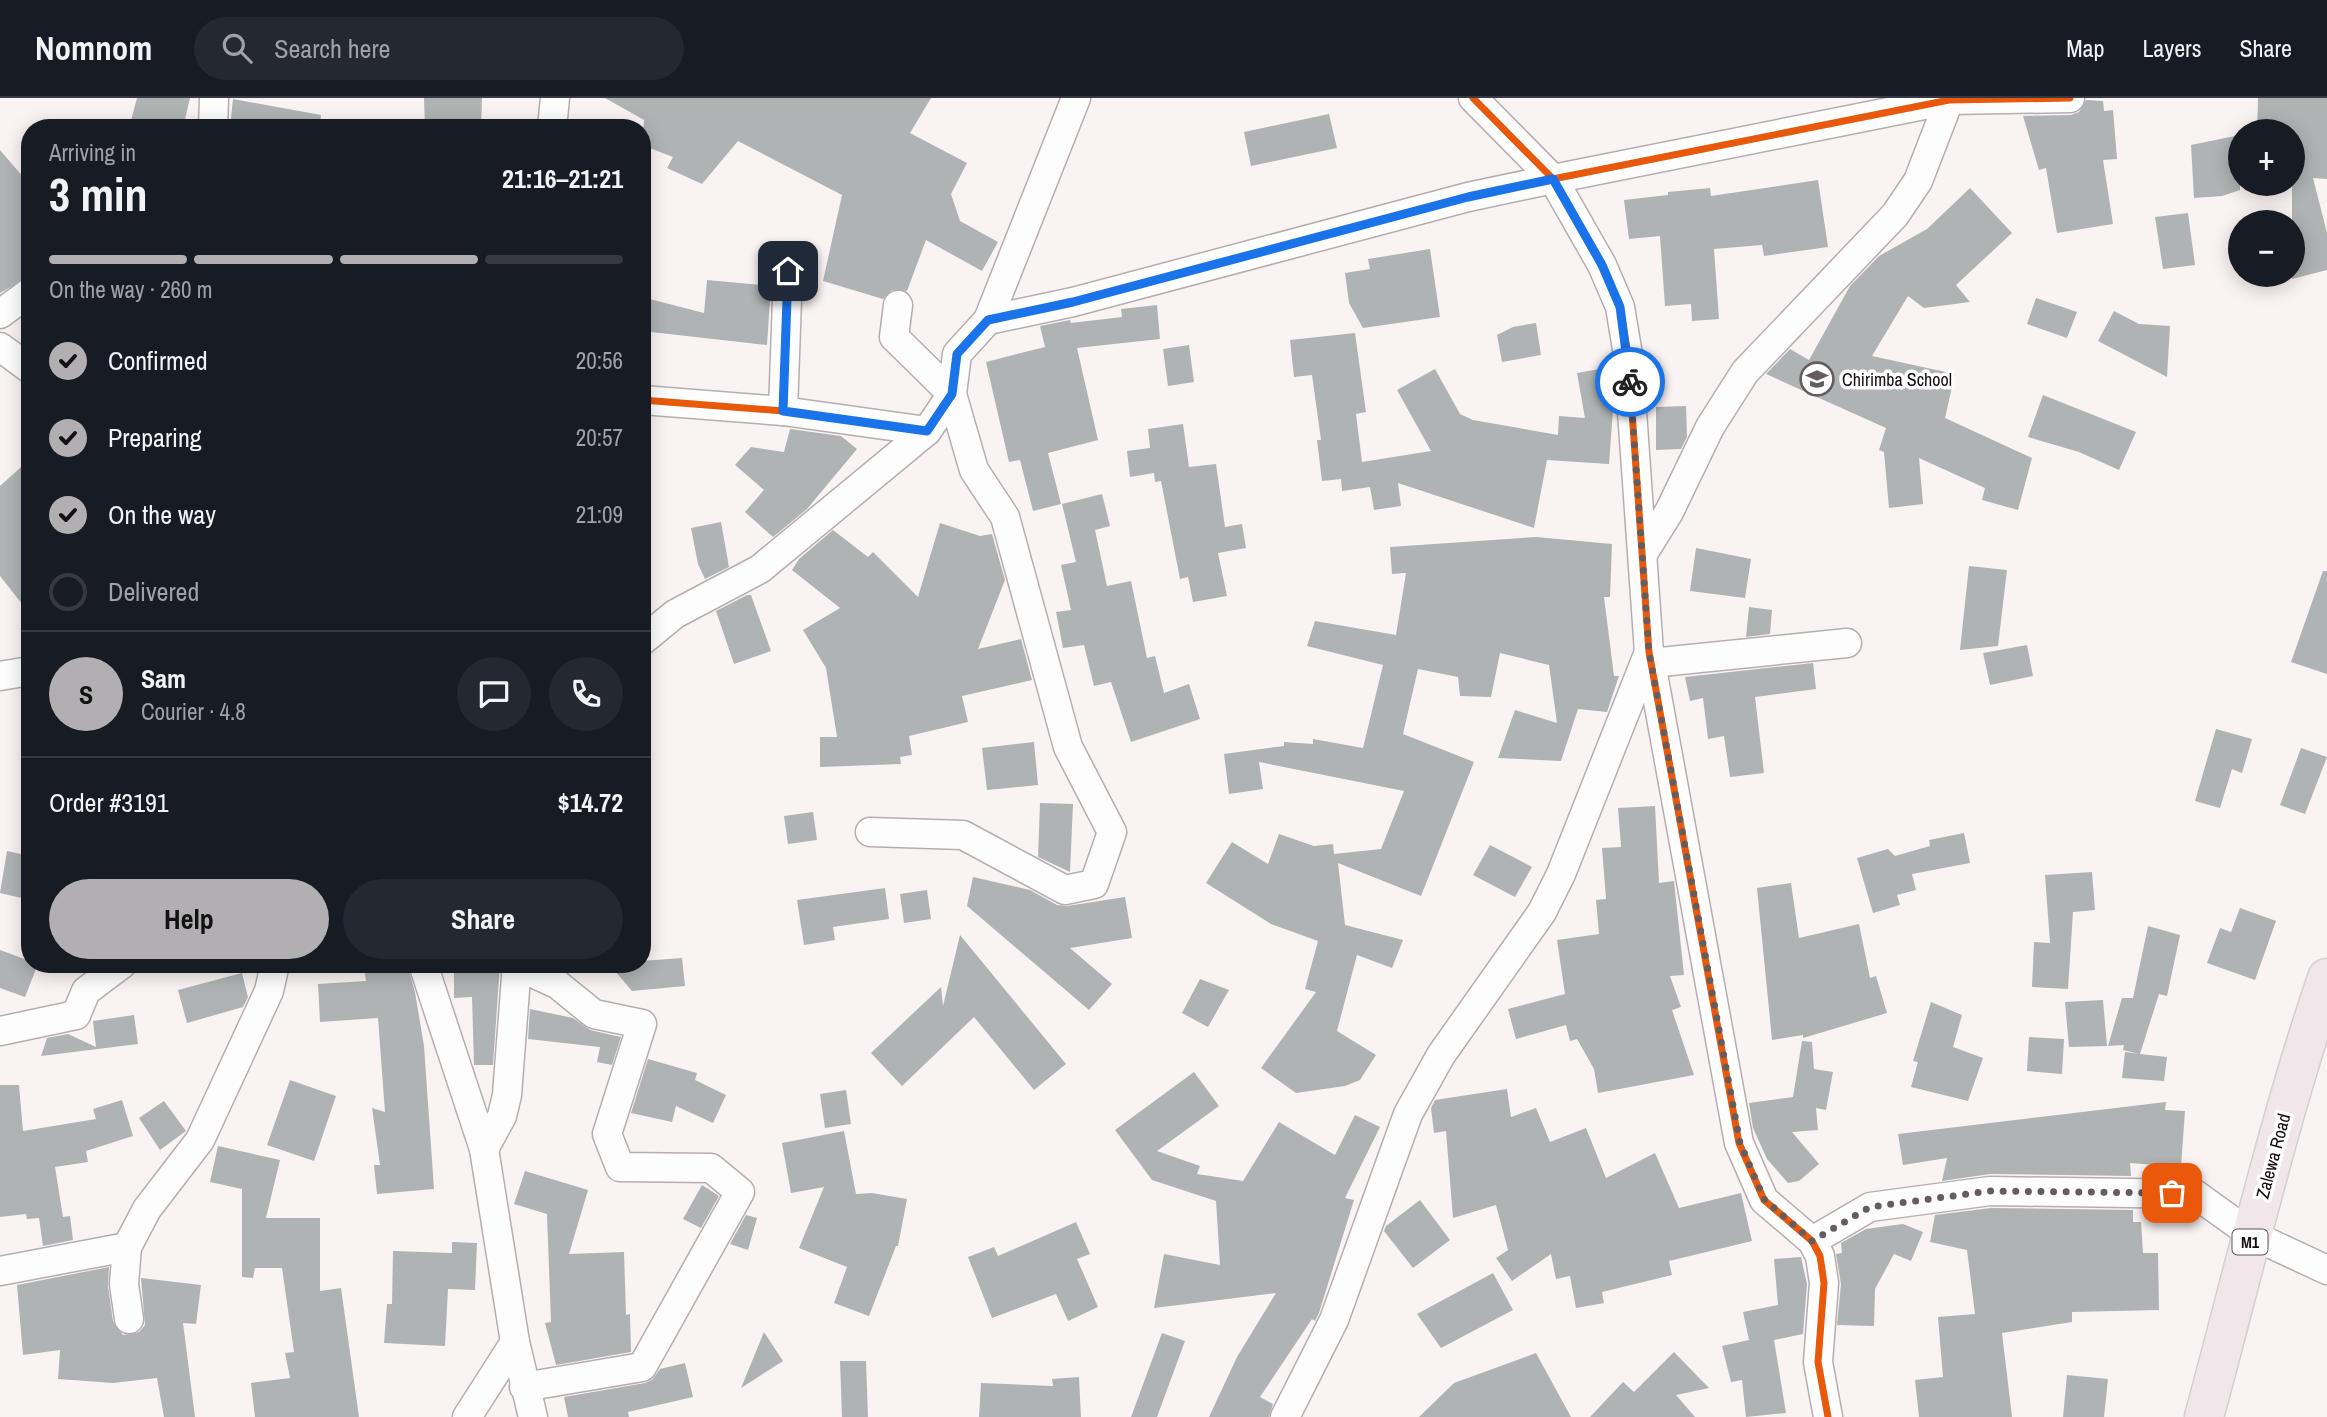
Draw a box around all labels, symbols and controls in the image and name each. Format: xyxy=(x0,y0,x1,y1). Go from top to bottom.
search box xyxy=(194,17,684,80)
text: Nomnom xyxy=(35,26,152,70)
icon: search xyxy=(218,29,256,67)
text: Search here xyxy=(274,31,390,66)
text: Map xyxy=(2066,32,2104,64)
text: Layers xyxy=(2142,32,2201,64)
text: Share xyxy=(2239,32,2292,64)
map controls xyxy=(2228,119,2305,287)
button: + xyxy=(2228,119,2305,196)
text: Arriving in xyxy=(49,137,136,168)
text: 21:16–21:21 xyxy=(502,161,623,196)
text: 3 min xyxy=(49,163,148,225)
button: − xyxy=(2228,210,2305,287)
pin xyxy=(758,241,818,301)
icon: home xyxy=(769,252,807,290)
text: On the way · 260 m xyxy=(49,274,213,305)
icon: check xyxy=(49,342,87,380)
text: Confirmed xyxy=(108,343,208,378)
text: 20:56 xyxy=(576,345,623,376)
courier xyxy=(1595,347,1665,417)
school or university icon: Chirimba School xyxy=(1798,360,1836,398)
icon: bike xyxy=(1611,363,1649,401)
place label: Chirimba School xyxy=(1842,367,1952,392)
icon: check xyxy=(49,419,87,457)
text: Preparing xyxy=(108,420,202,455)
text: 20:57 xyxy=(576,422,623,453)
icon: check xyxy=(49,496,87,534)
text: On the way xyxy=(108,497,216,532)
text: 21:09 xyxy=(576,499,623,530)
text: Delivered xyxy=(108,574,199,609)
button: chat xyxy=(457,657,531,731)
button: phone xyxy=(549,657,623,731)
text: Sam xyxy=(141,661,186,696)
text: S xyxy=(79,677,93,712)
text: Courier · 4.8 xyxy=(141,696,246,727)
text: Order #3191 xyxy=(49,785,169,820)
text: $14.72 xyxy=(558,785,623,820)
button: Help xyxy=(49,879,329,959)
button: Share xyxy=(343,879,623,959)
street label: Zalewa Road xyxy=(2250,1111,2296,1201)
pin xyxy=(2142,1163,2202,1223)
icon: bag xyxy=(2153,1174,2191,1212)
road number: M1 xyxy=(2232,1230,2268,1254)

